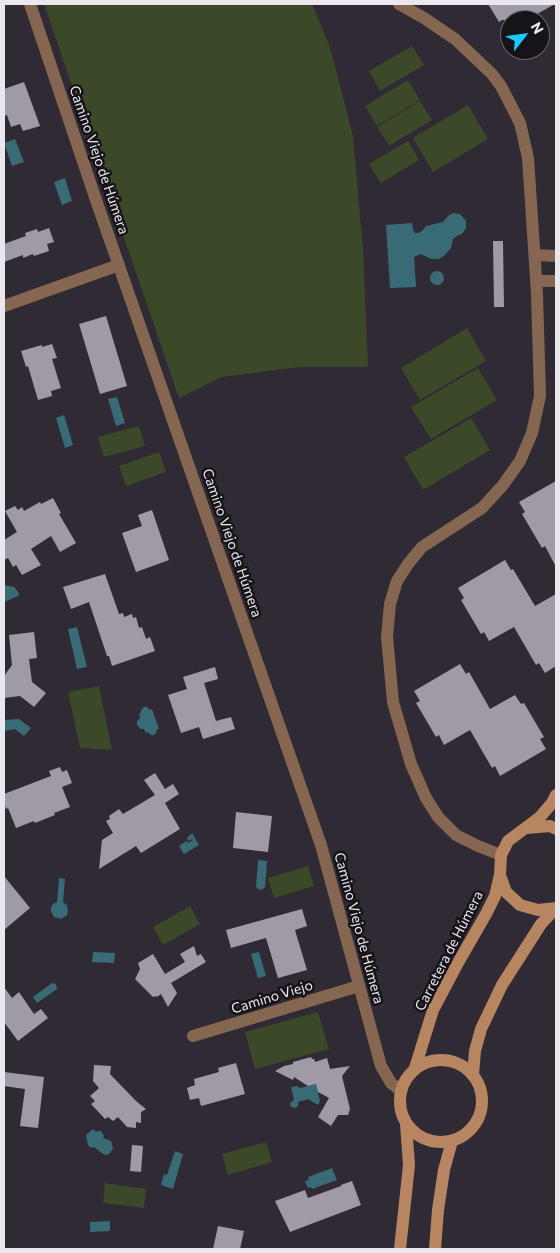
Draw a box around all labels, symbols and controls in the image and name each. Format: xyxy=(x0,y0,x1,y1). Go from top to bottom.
north arrow xyxy=(500,10,550,60)
text: N xyxy=(528,19,548,37)
street label: Camino Viejo de Húmera xyxy=(66,84,132,236)
street label: Camino Viejo de Húmera xyxy=(199,467,265,619)
street label: Camino Viejo de Húmera xyxy=(331,851,387,1005)
street label: Carretera de Húmera xyxy=(411,888,487,1014)
street label: Camino Viejo xyxy=(229,977,315,1017)

